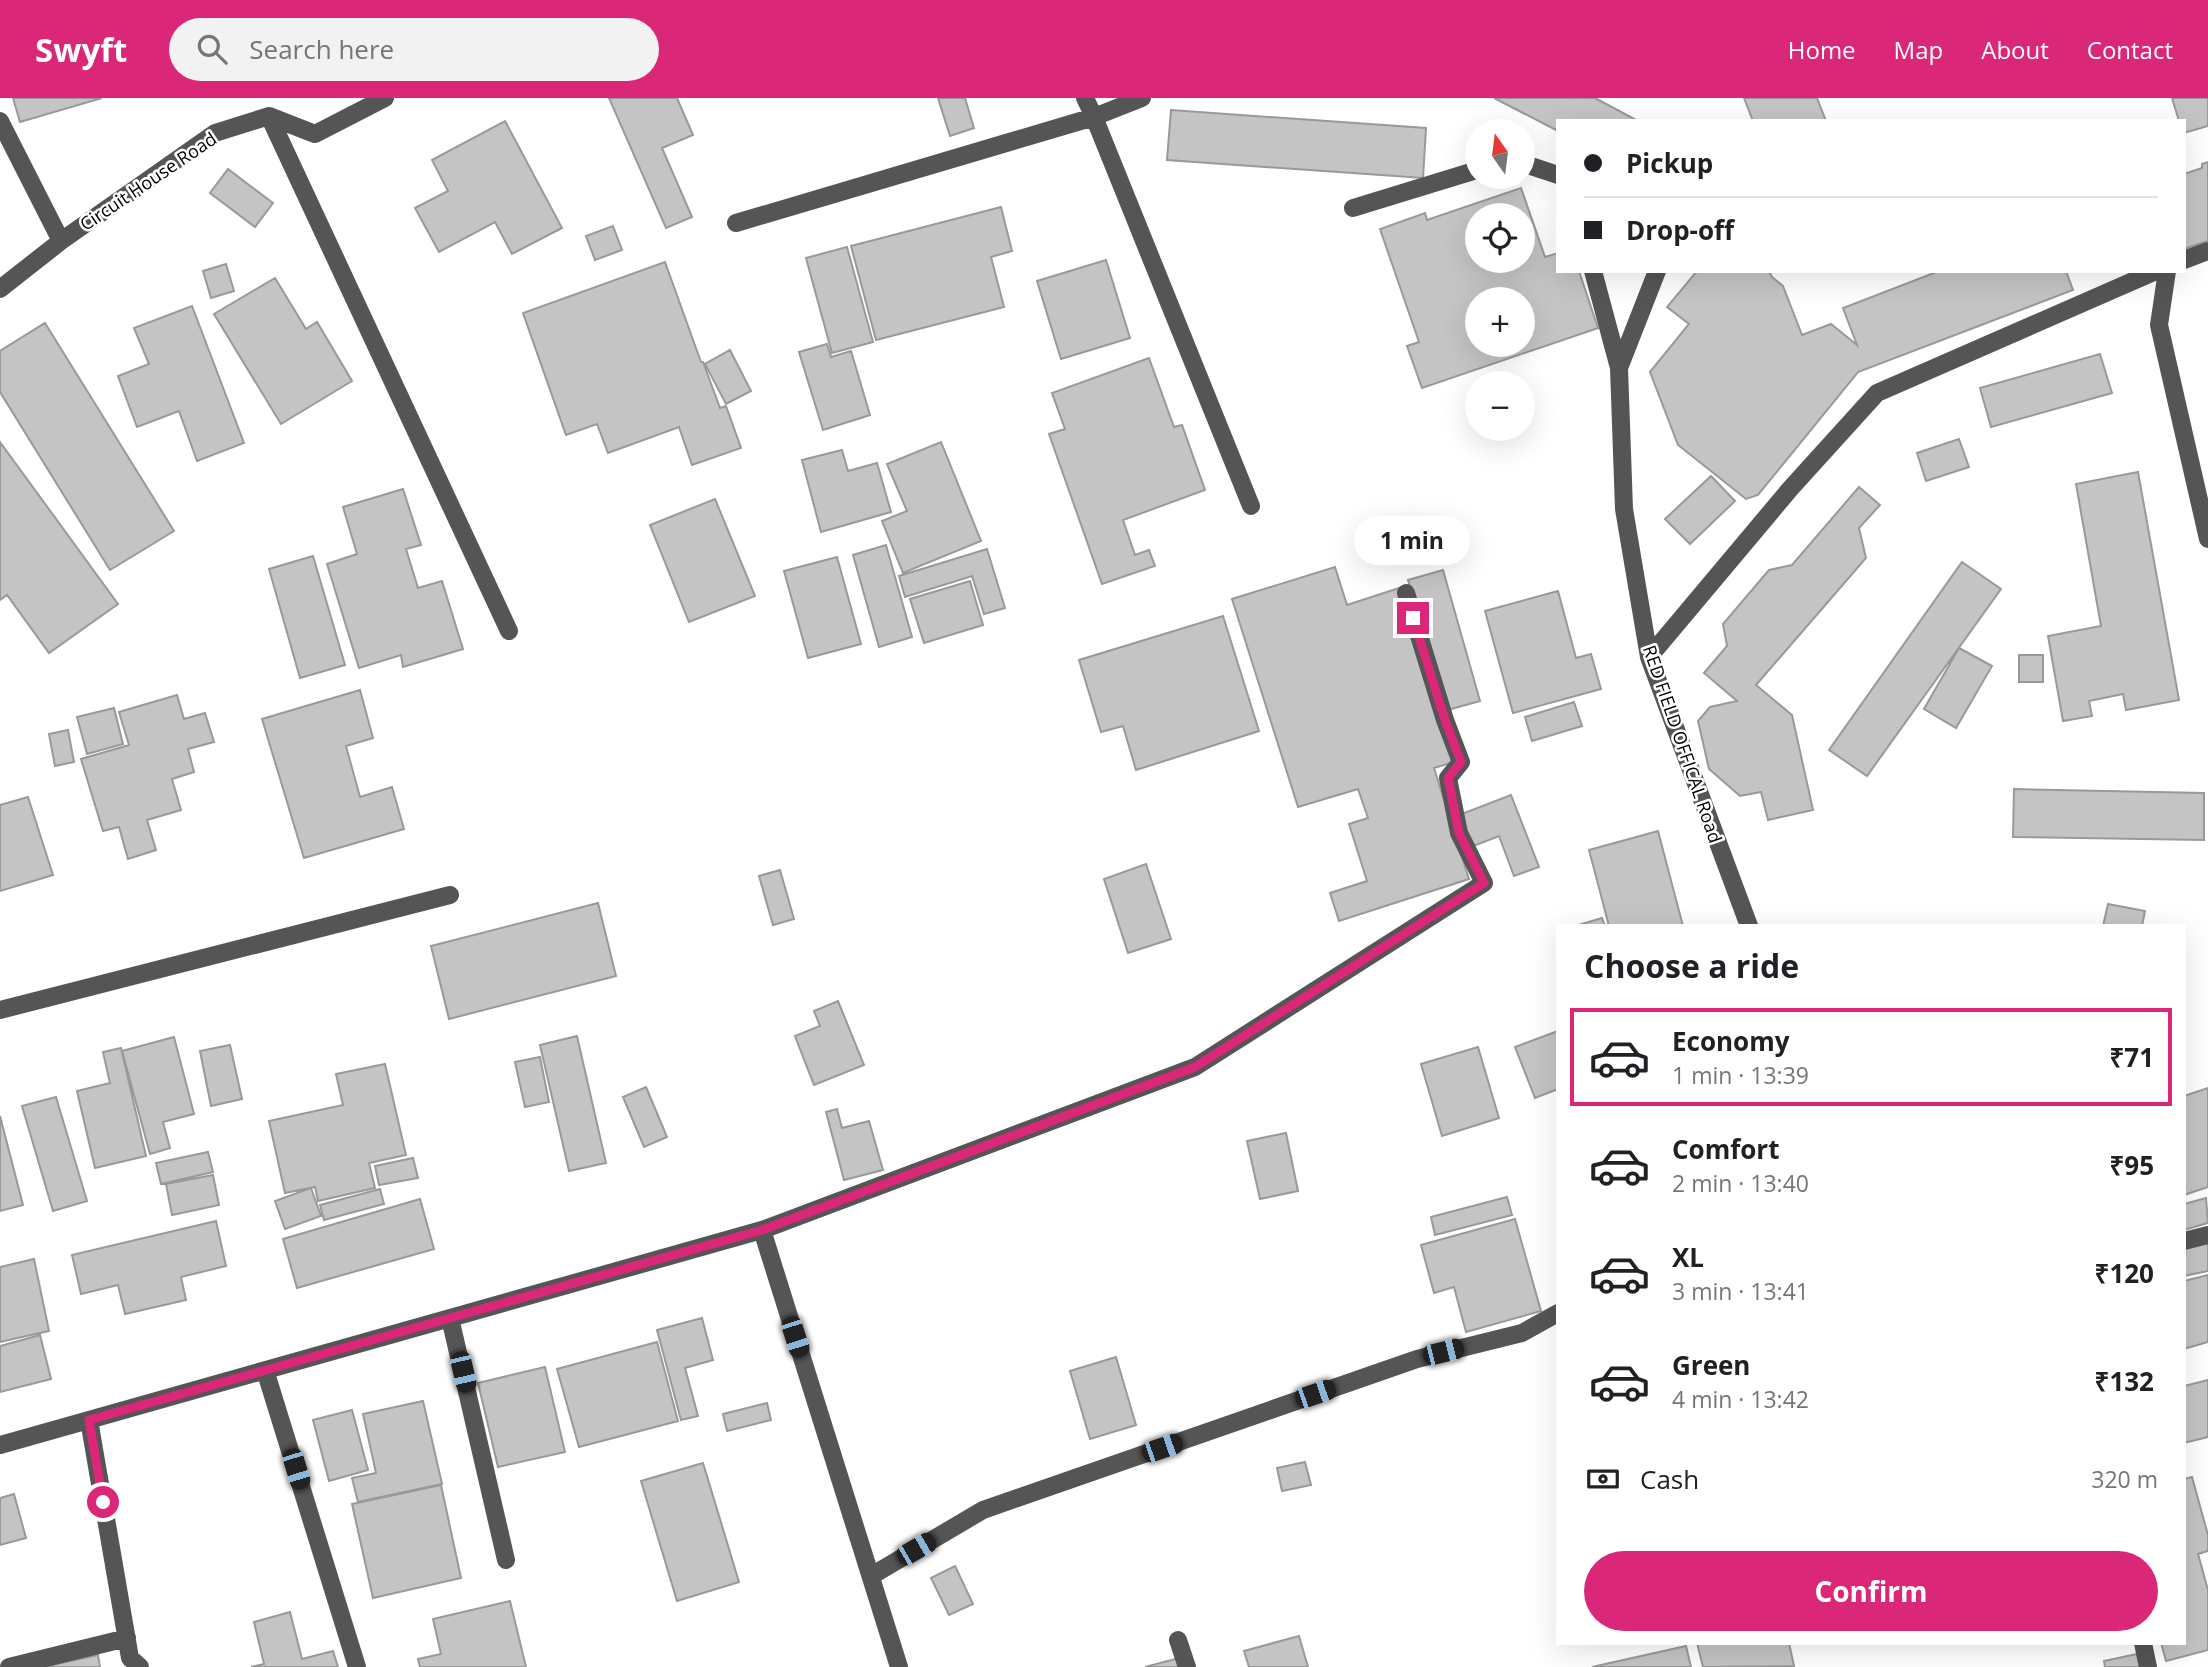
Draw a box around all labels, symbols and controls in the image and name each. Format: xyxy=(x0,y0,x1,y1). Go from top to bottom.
search box xyxy=(169,18,659,81)
text: Swyft xyxy=(35,27,127,72)
icon: search xyxy=(193,30,231,68)
text: Search here xyxy=(249,31,394,67)
text: Home xyxy=(1788,33,1856,66)
text: Map xyxy=(1894,33,1943,66)
text: About xyxy=(1981,33,2049,66)
text: Contact xyxy=(2087,33,2173,66)
north arrow xyxy=(1465,119,1535,189)
map controls xyxy=(1465,119,1535,441)
street label: Circuit House Road xyxy=(75,126,221,236)
text: Pickup xyxy=(1626,145,1713,181)
button: locate xyxy=(1465,203,1535,273)
text: Drop-off xyxy=(1626,212,1734,248)
button: + xyxy=(1465,287,1535,357)
button: − xyxy=(1465,371,1535,441)
callout: 1 min xyxy=(1355,517,1471,566)
text: 1 min xyxy=(1380,524,1444,556)
route end xyxy=(1397,602,1429,634)
street label: RED FIELD OFFICAL Road xyxy=(1638,642,1728,846)
text: Choose a ride xyxy=(1584,944,1799,987)
text: Economy xyxy=(1672,1023,1790,1059)
icon: car xyxy=(1588,1026,1651,1089)
text: ₹71 xyxy=(2109,1039,2154,1075)
text: 1 min · 13:39 xyxy=(1672,1059,1809,1091)
text: Comfort xyxy=(1672,1131,1779,1167)
icon: car xyxy=(1588,1134,1651,1197)
text: ₹95 xyxy=(2109,1147,2154,1183)
text: 2 min · 13:40 xyxy=(1672,1167,1809,1199)
text: XL xyxy=(1672,1239,1704,1275)
icon: car xyxy=(1588,1242,1651,1305)
text: ₹120 xyxy=(2095,1255,2154,1291)
text: 3 min · 13:41 xyxy=(1672,1275,1809,1307)
car xyxy=(779,1314,812,1360)
car xyxy=(1421,1337,1466,1367)
text: Green xyxy=(1672,1347,1750,1383)
car xyxy=(449,1349,478,1395)
icon: car xyxy=(1588,1350,1651,1413)
text: ₹132 xyxy=(2095,1363,2154,1399)
car xyxy=(1292,1377,1339,1411)
text: 4 min · 13:42 xyxy=(1672,1383,1809,1415)
car xyxy=(1139,1431,1186,1465)
car xyxy=(280,1446,313,1492)
icon: cash xyxy=(1584,1460,1622,1498)
text: Cash xyxy=(1640,1461,1699,1497)
text: 320 m xyxy=(2091,1463,2158,1495)
route start xyxy=(87,1486,119,1518)
car xyxy=(893,1529,940,1569)
button: Confirm xyxy=(1584,1551,2158,1631)

